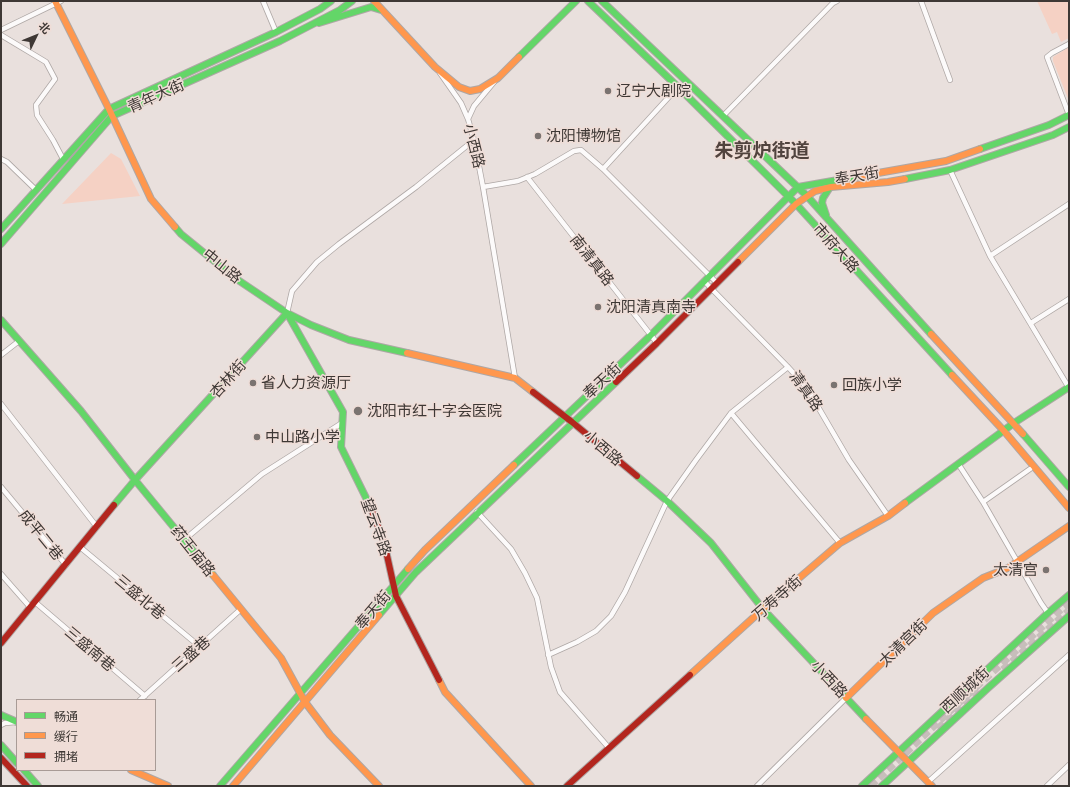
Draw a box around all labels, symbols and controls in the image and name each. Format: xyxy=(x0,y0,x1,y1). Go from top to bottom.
north arrow xyxy=(16,16,56,56)
text: 北 xyxy=(37,19,54,36)
street label: 青年大街 xyxy=(125,76,187,116)
place label: 辽宁大剧院 xyxy=(616,82,691,100)
marker: 辽宁大剧院 xyxy=(603,86,613,96)
street label: 小西路 xyxy=(460,122,488,170)
place label: 沈阳博物馆 xyxy=(546,127,621,145)
marker: 沈阳博物馆 xyxy=(533,131,543,141)
district label: 朱剪炉街道 xyxy=(715,140,809,162)
street label: 奉天街 xyxy=(833,163,881,189)
street label: 市府大路 xyxy=(809,220,863,276)
street label: 南清真路 xyxy=(566,231,618,289)
street label: 中山路 xyxy=(199,245,245,287)
place label: 沈阳清真南寺 xyxy=(606,298,696,316)
marker: 沈阳清真南寺 xyxy=(593,302,603,312)
street label: 杏林街 xyxy=(206,356,250,402)
street label: 奉天街 xyxy=(579,359,625,403)
street label: 清真路 xyxy=(786,367,826,415)
place label: 省人力资源厅 xyxy=(261,374,351,392)
place label: 回族小学 xyxy=(842,376,902,394)
marker: 省人力资源厅 xyxy=(248,378,258,388)
marker: 回族小学 xyxy=(829,380,839,390)
place label: 沈阳市红十字会医院 xyxy=(367,402,502,420)
marker: 沈阳市红十字会医院 xyxy=(352,405,364,417)
street label: 小西路 xyxy=(580,427,626,469)
place label: 中山路小学 xyxy=(265,428,340,446)
marker: 中山路小学 xyxy=(252,432,262,442)
street label: 望云寺路 xyxy=(357,496,395,558)
street label: 成平二巷 xyxy=(15,506,67,564)
street label: 药王庙路 xyxy=(167,522,219,580)
place label: 太清宫 xyxy=(993,561,1038,579)
marker: 太清宫 xyxy=(1041,565,1051,575)
street label: 三盛北巷 xyxy=(111,571,169,623)
street label: 万寿寺街 xyxy=(748,572,806,624)
street label: 奉天街 xyxy=(352,587,394,633)
street label: 太清宫街 xyxy=(875,616,931,670)
street label: 三盛南巷 xyxy=(61,623,119,675)
street label: 三盛巷 xyxy=(168,632,214,676)
street label: 小西路 xyxy=(807,656,851,702)
street label: 西顺城街 xyxy=(937,663,993,717)
legend xyxy=(16,699,156,771)
text: 畅通 xyxy=(54,709,78,723)
text: 缓行 xyxy=(54,729,78,743)
text: 拥堵 xyxy=(54,749,78,763)

